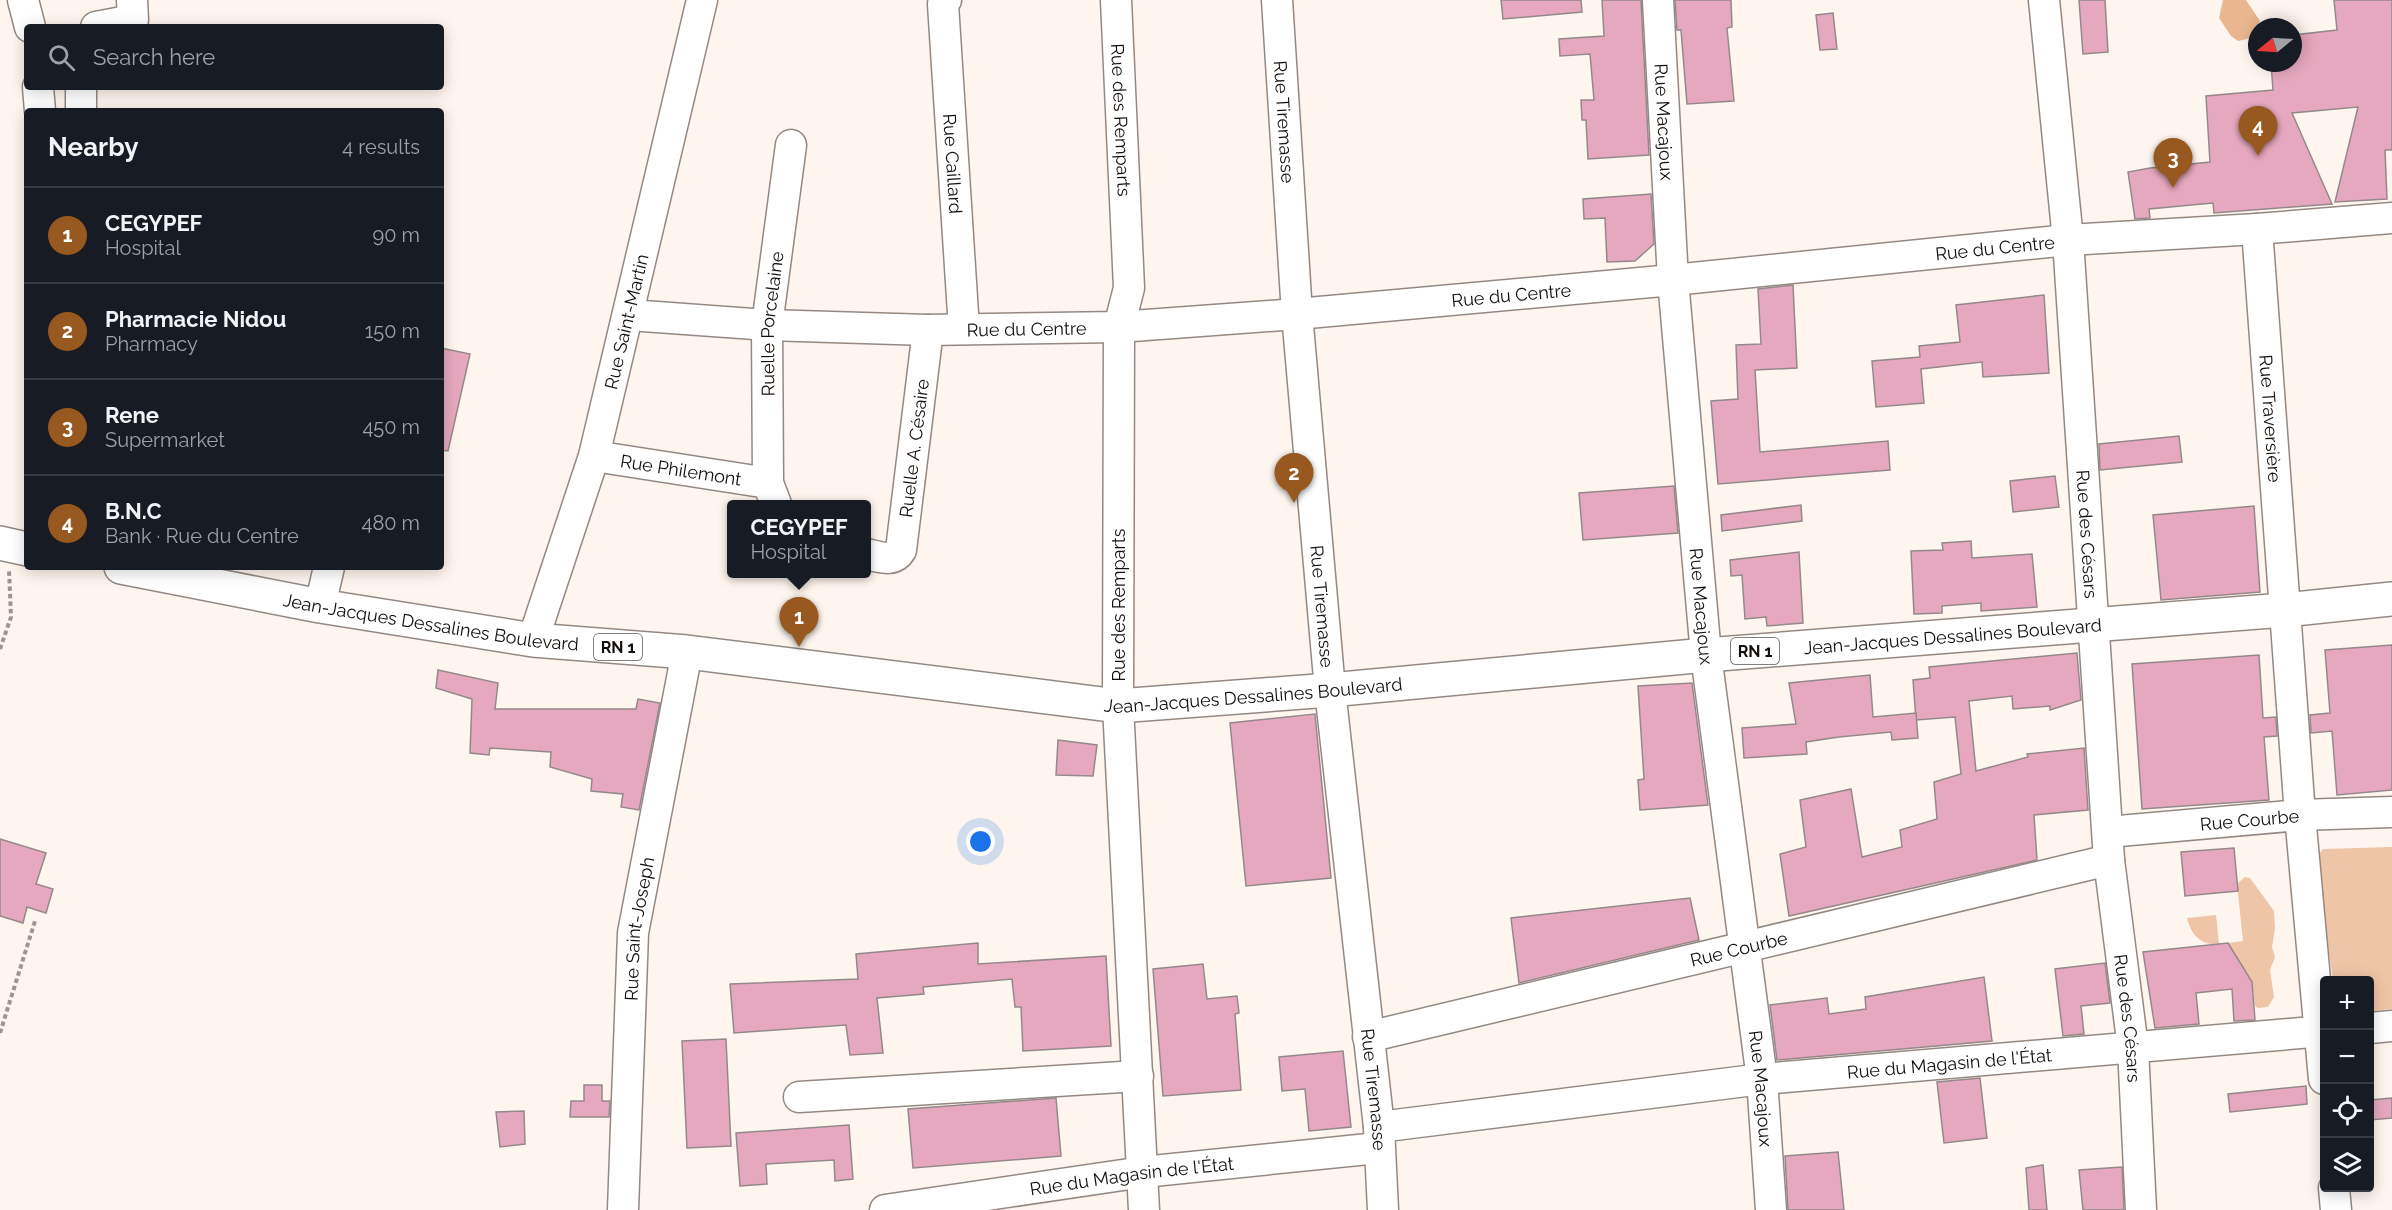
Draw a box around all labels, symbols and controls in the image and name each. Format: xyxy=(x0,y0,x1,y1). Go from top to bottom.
north arrow xyxy=(2248,18,2302,72)
search box xyxy=(24,24,444,90)
icon: search xyxy=(45,41,78,74)
street label: Rue des Remparts xyxy=(1107,43,1135,197)
text: Search here xyxy=(93,44,215,70)
street label: Rue Tiremasse xyxy=(1270,60,1299,184)
street label: Rue Macajoux xyxy=(1651,63,1678,181)
pin: 4 xyxy=(2238,106,2278,156)
street label: Rue Caillard xyxy=(940,113,967,214)
text: Nearby xyxy=(48,132,138,162)
text: 4 results xyxy=(342,135,420,159)
pin: 3 xyxy=(2154,138,2192,188)
text: CEGYPEF xyxy=(105,210,202,236)
text: 1 xyxy=(63,223,72,247)
text: 90 m xyxy=(373,223,420,247)
street label: Rue du Centre xyxy=(1934,231,2056,264)
text: Hospital xyxy=(105,236,181,260)
street label: Ruelle Porcelaine xyxy=(756,249,787,396)
street label: Rue Saint-Martin xyxy=(600,252,652,391)
street label: Rue du Centre xyxy=(1450,279,1572,310)
text: Pharmacie Nidou xyxy=(105,306,286,332)
street label: Rue du Centre xyxy=(966,317,1087,340)
text: 2 xyxy=(62,319,73,343)
text: 150 m xyxy=(365,319,420,343)
text: Pharmacy xyxy=(105,332,198,356)
street label: Rue Traversière xyxy=(2256,354,2286,484)
street label: Ruelle A. Césaire xyxy=(895,377,932,519)
text: Rene xyxy=(105,402,159,428)
text: 3 xyxy=(62,415,73,439)
text: 450 m xyxy=(362,415,420,439)
text: Supermarket xyxy=(105,428,225,452)
street label: Rue Philemont xyxy=(619,450,743,489)
pin: 2 xyxy=(1274,454,1314,503)
street label: Rue des Césars xyxy=(2073,469,2102,600)
text: B.N.C xyxy=(105,498,162,524)
popup xyxy=(727,500,871,578)
text: 4 xyxy=(62,511,73,535)
text: 480 m xyxy=(362,511,420,535)
text: CEGYPEF xyxy=(750,514,848,540)
text: Bank · Rue du Centre xyxy=(105,524,299,548)
street label: Rue des Remparts xyxy=(1108,528,1129,682)
text: Hospital xyxy=(750,540,826,564)
street label: Rue Tiremasse xyxy=(1307,544,1339,669)
street label: Rue Macajoux xyxy=(1686,547,1718,666)
street label: Jean-Jacques Dessalines Boulevard xyxy=(281,589,580,654)
pin: 1 xyxy=(780,598,818,647)
street label: Jean-Jacques Dessalines Boulevard xyxy=(1803,614,2103,658)
road number: RN 1 xyxy=(594,634,642,660)
road number: RN 1 xyxy=(1731,638,1779,664)
street label: Jean-Jacques Dessalines Boulevard xyxy=(1103,673,1403,717)
street label: Rue Courbe xyxy=(2199,805,2300,834)
your location xyxy=(966,827,995,856)
street label: Rue Saint-Joseph xyxy=(620,855,658,1001)
street label: Rue Courbe xyxy=(1688,927,1790,970)
street label: Rue des Césars xyxy=(2111,953,2145,1083)
map controls xyxy=(2320,976,2374,1192)
button: + xyxy=(2320,976,2374,1030)
street label: Rue Tiremasse xyxy=(1358,1027,1391,1152)
street label: Rue Macajoux xyxy=(1745,1029,1777,1148)
button: − xyxy=(2320,1030,2374,1084)
street label: Rue du Magasin de l'État xyxy=(1846,1044,2053,1082)
button: locate xyxy=(2320,1084,2374,1138)
button: layers xyxy=(2320,1138,2374,1192)
street label: Rue du Magasin de l'État xyxy=(1028,1152,1235,1199)

